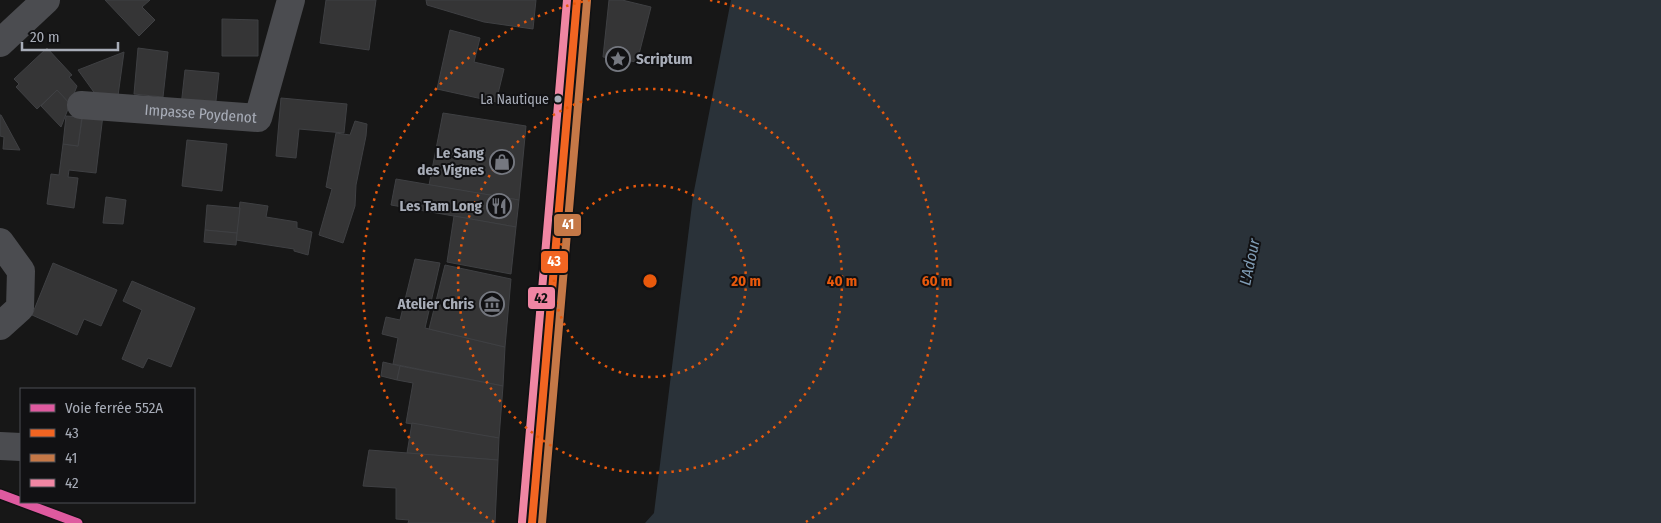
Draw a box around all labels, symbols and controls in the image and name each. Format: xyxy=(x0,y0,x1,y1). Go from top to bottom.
scale bar xyxy=(22,20,119,52)
text: 20 m xyxy=(30,28,60,46)
place icon: Scriptum xyxy=(605,46,631,72)
place label: Scriptum xyxy=(636,50,692,68)
place label: La Nautique xyxy=(480,91,549,108)
marker: La Nautique xyxy=(553,94,563,104)
street label: Impasse Poydenot xyxy=(144,101,257,127)
place label: Le Sang des Vignes xyxy=(417,144,485,179)
shop icon: Le Sang des Vignes xyxy=(489,149,515,175)
restaurant icon: Les Tam Long xyxy=(486,193,512,219)
place label: Les Tam Long xyxy=(399,197,483,215)
line badge: 41 xyxy=(553,213,582,237)
text: 41 xyxy=(562,216,574,233)
water label: L'Adour xyxy=(1235,237,1264,287)
line badge: 43 xyxy=(540,250,569,274)
text: 43 xyxy=(547,253,561,270)
centre of rings xyxy=(641,272,659,290)
text: 20 m xyxy=(730,272,761,290)
text: 40 m xyxy=(827,272,857,290)
text: 60 m xyxy=(922,272,952,290)
line badge: 42 xyxy=(527,286,556,310)
text: 42 xyxy=(534,290,548,307)
museum icon: Atelier Chris xyxy=(479,291,505,317)
place label: Atelier Chris xyxy=(397,295,474,313)
legend xyxy=(20,388,195,503)
text: Voie ferrée 552A xyxy=(65,399,163,417)
text: 43 xyxy=(65,424,79,442)
text: 41 xyxy=(65,449,77,467)
text: 42 xyxy=(65,474,79,492)

